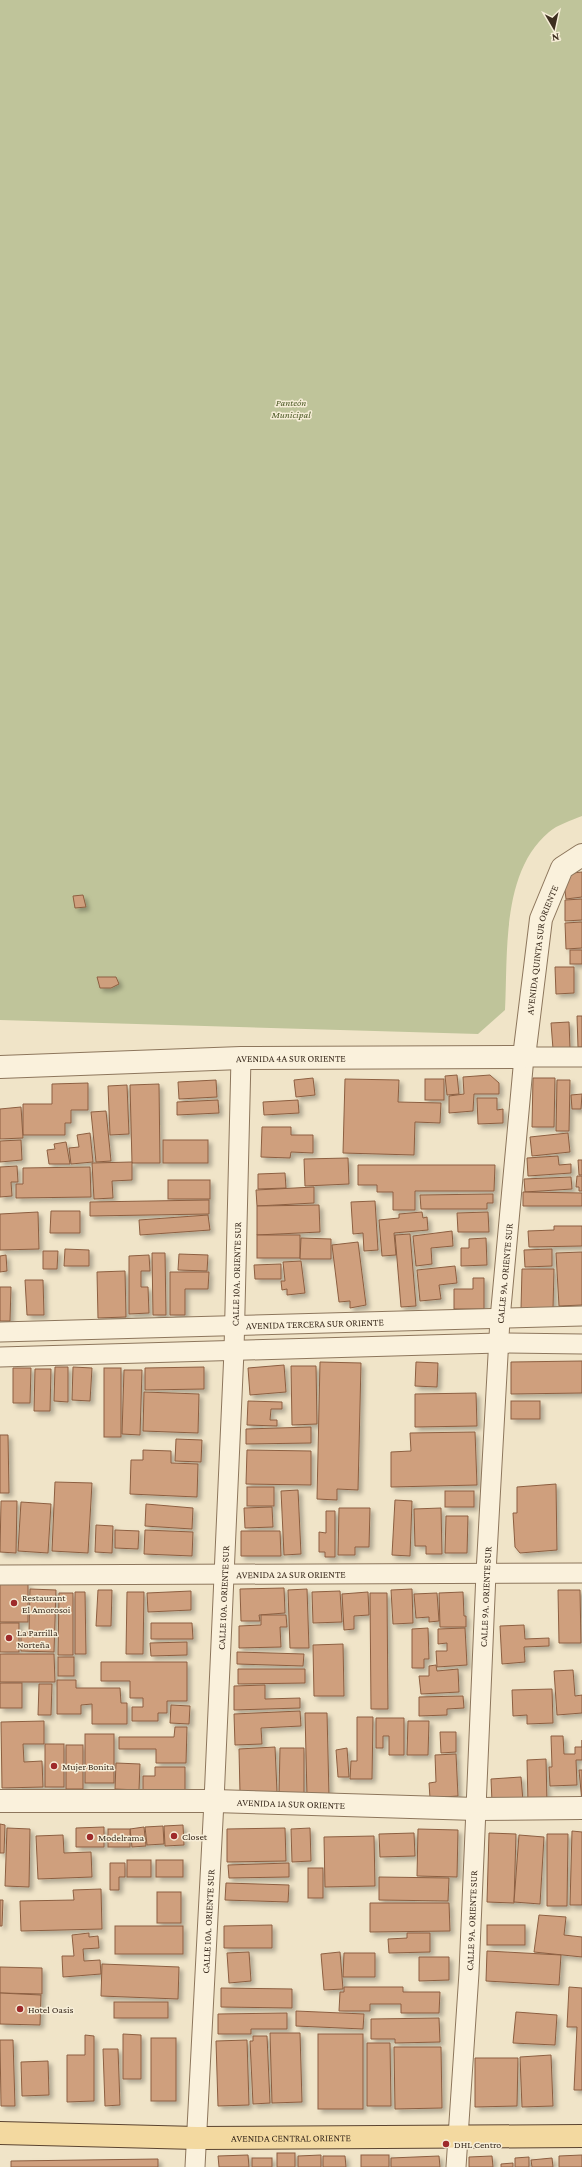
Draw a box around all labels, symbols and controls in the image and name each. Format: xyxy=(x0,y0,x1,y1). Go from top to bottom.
north arrow xyxy=(534,8,574,48)
text: N xyxy=(550,31,560,44)
park label: Panteón Municipal xyxy=(270,397,311,420)
street label: AVENIDA QUINTA SUR ORIENTE xyxy=(524,883,561,1016)
street label: AVENIDA 4A SUR ORIENTE xyxy=(236,1053,346,1064)
street label: CALLE 10A. ORIENTE SUR xyxy=(230,1221,243,1326)
street label: CALLE 9A. ORIENTE SUR xyxy=(495,1222,515,1324)
street label: AVENIDA TERCERA SUR ORIENTE xyxy=(246,1316,384,1331)
street label: CALLE 10A. ORIENTE SUR xyxy=(216,1545,231,1650)
street label: CALLE 9A. ORIENTE SUR xyxy=(478,1546,493,1647)
street label: AVENIDA 2A SUR ORIENTE xyxy=(236,1569,346,1580)
place label: Restaurant El Amorosoi xyxy=(22,1592,71,1615)
marker: Restaurant El Amorosoi xyxy=(9,1598,19,1608)
place label: La Parrilla Norteña xyxy=(17,1627,58,1650)
marker: La Parrilla Norteña xyxy=(4,1633,14,1643)
marker: Mujer Bonita xyxy=(49,1761,59,1771)
place label: Mujer Bonita xyxy=(62,1761,115,1773)
street label: AVENIDA 1A SUR ORIENTE xyxy=(237,1797,346,1811)
marker: Closet xyxy=(169,1831,179,1841)
place label: Closet xyxy=(182,1831,208,1842)
marker: Modelrama xyxy=(85,1832,95,1842)
place label: Modelrama xyxy=(98,1832,145,1843)
street label: CALLE 10A. ORIENTE SUR xyxy=(200,1868,216,1974)
street label: CALLE 9A. ORIENTE SUR xyxy=(464,1870,479,1971)
marker: Hotel Oasis xyxy=(15,2004,25,2014)
place label: Hotel Oasis xyxy=(28,2004,74,2015)
street label: AVENIDA CENTRAL ORIENTE xyxy=(231,2132,351,2144)
marker: DHL Centro xyxy=(441,2139,451,2149)
place label: DHL Centro xyxy=(454,2139,501,2150)

